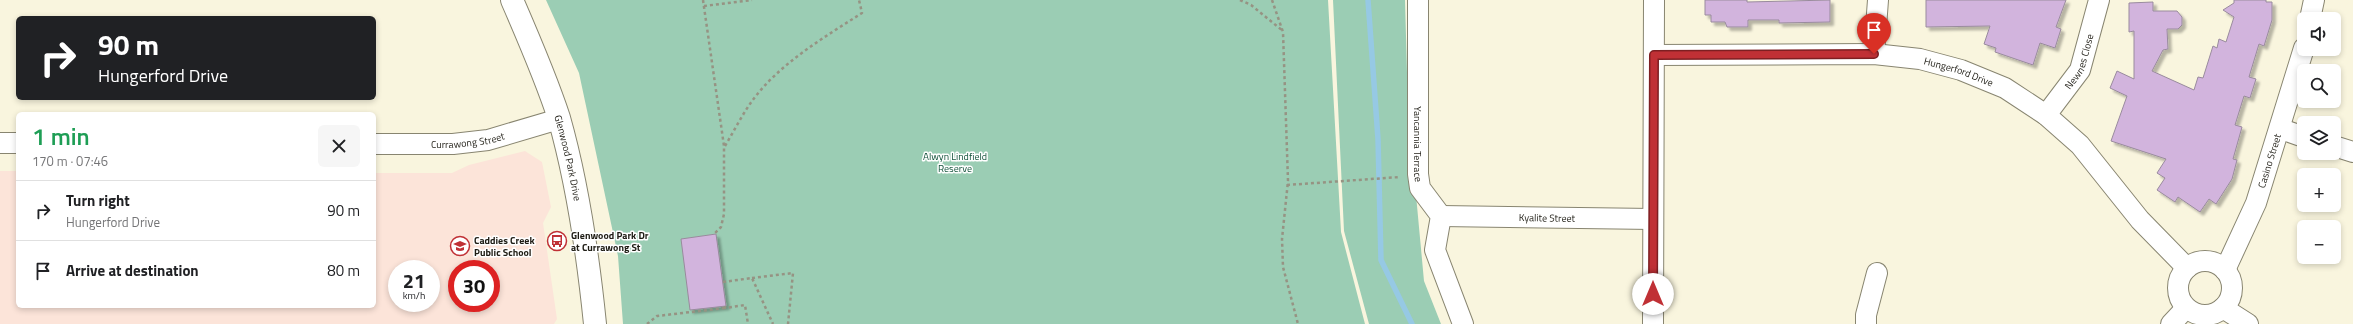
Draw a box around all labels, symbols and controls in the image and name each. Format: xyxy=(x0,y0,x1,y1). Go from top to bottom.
map controls xyxy=(2297,12,2341,264)
button: sound xyxy=(2297,12,2341,56)
pin xyxy=(1857,13,1891,54)
icon: arrive xyxy=(1863,19,1885,41)
text: 90 m xyxy=(98,23,159,66)
icon: right xyxy=(32,32,84,84)
street label: Newnes Close xyxy=(2061,32,2097,92)
street label: Hungerford Drive xyxy=(1922,53,1996,90)
text: Hungerford Drive xyxy=(98,62,228,89)
button: search xyxy=(2297,64,2341,108)
street label: Yancannia Terrace xyxy=(1410,106,1426,183)
street label: Glenwood Park Drive xyxy=(550,113,585,202)
button: layers xyxy=(2297,116,2341,160)
text: 1 min xyxy=(32,118,90,154)
button: close xyxy=(318,125,360,167)
street label: Currawong Street xyxy=(431,128,507,152)
street label: Casino Street xyxy=(2254,132,2285,190)
park label: Alwyn Lindfield Reserve xyxy=(923,149,987,176)
text: 170 m · 07:46 xyxy=(32,151,108,171)
button: + xyxy=(2297,168,2341,212)
text: Turn right xyxy=(66,189,130,212)
text: 90 m xyxy=(327,199,360,222)
icon: right xyxy=(32,200,54,222)
street label: Kyalite Street xyxy=(1519,210,1576,226)
text: Hungerford Drive xyxy=(66,212,160,232)
button: − xyxy=(2297,220,2341,264)
place label: Glenwood Park Dr at Currawong St xyxy=(571,228,649,255)
bus stop icon: Glenwood Park Dr at Currawong St xyxy=(546,230,568,252)
place label: Caddies Creek Public School xyxy=(474,233,535,260)
school or university icon: Caddies Creek Public School xyxy=(449,235,471,257)
text: Arrive at destination xyxy=(66,259,199,282)
text: 80 m xyxy=(327,259,360,282)
icon: arrive xyxy=(32,260,54,282)
speed limit sign: 30 xyxy=(448,260,500,312)
text: 21 xyxy=(403,265,425,296)
position arrow xyxy=(1632,273,1674,315)
text: km/h xyxy=(403,288,425,303)

